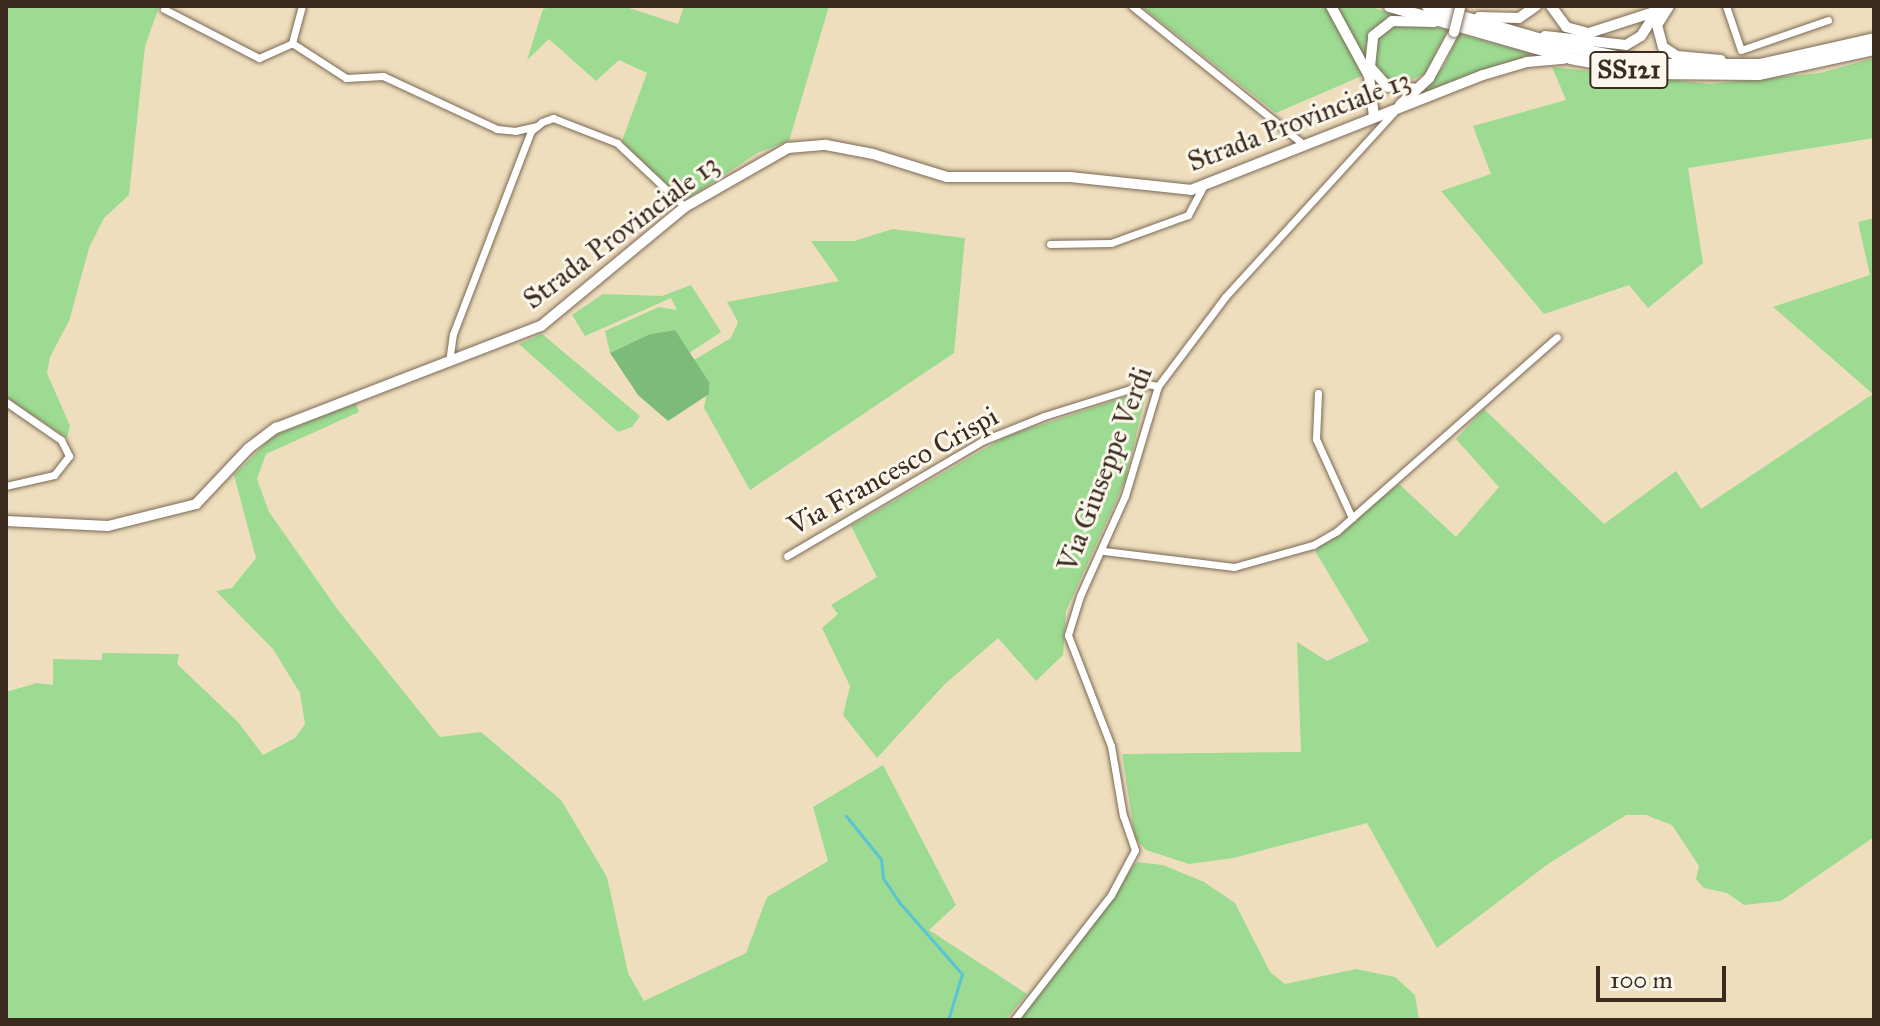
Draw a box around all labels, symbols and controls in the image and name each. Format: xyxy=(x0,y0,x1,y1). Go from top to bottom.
road number: SS121 xyxy=(1589,48,1669,92)
street label: Strada Provinciale 13 xyxy=(1183,63,1415,179)
street label: Strada Provinciale 13 xyxy=(517,148,725,316)
street label: Via Giuseppe Verdi xyxy=(1050,362,1160,576)
street label: Via Francesco Crispi xyxy=(782,399,1004,543)
scale bar xyxy=(1600,950,1730,1000)
text: 100 m xyxy=(1610,965,1673,995)

